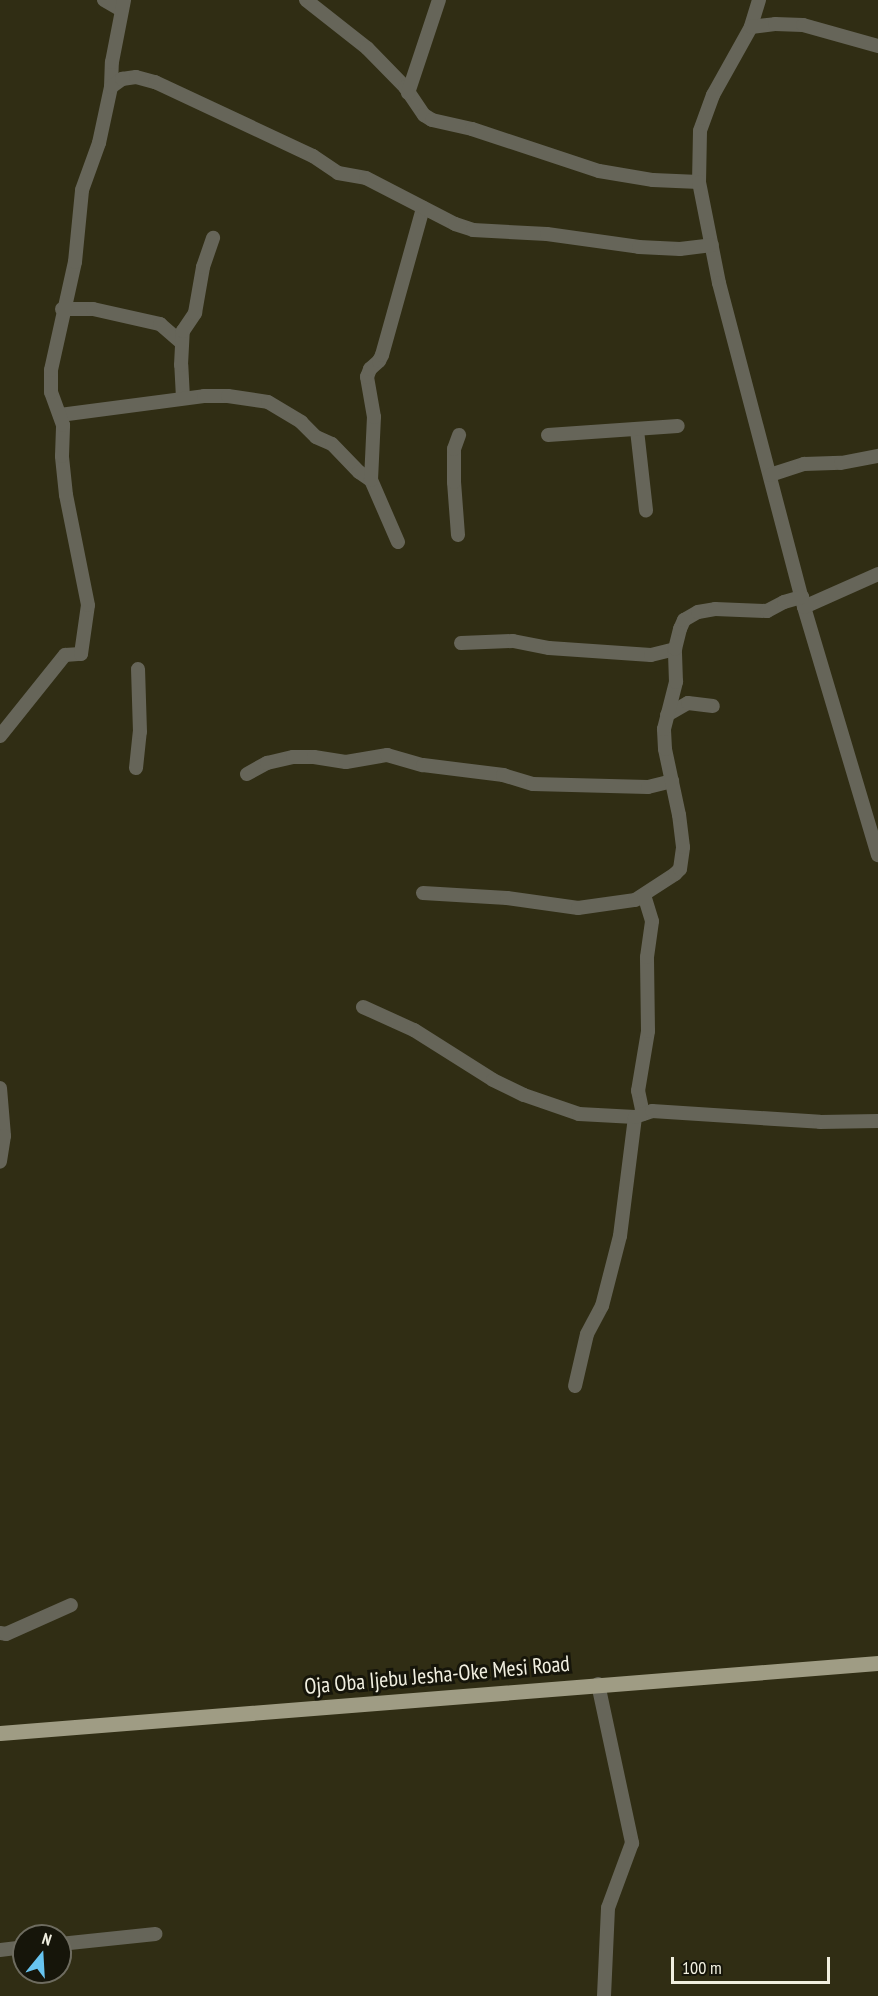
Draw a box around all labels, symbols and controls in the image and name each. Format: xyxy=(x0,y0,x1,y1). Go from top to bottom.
street label: Oja Oba Ijebu Jesha-Oke Mesi Road xyxy=(303,1650,571,1700)
north arrow xyxy=(12,1924,72,1984)
text: N xyxy=(40,1928,54,1950)
scale bar xyxy=(674,1945,833,1983)
text: 100 m xyxy=(682,1956,722,1979)

